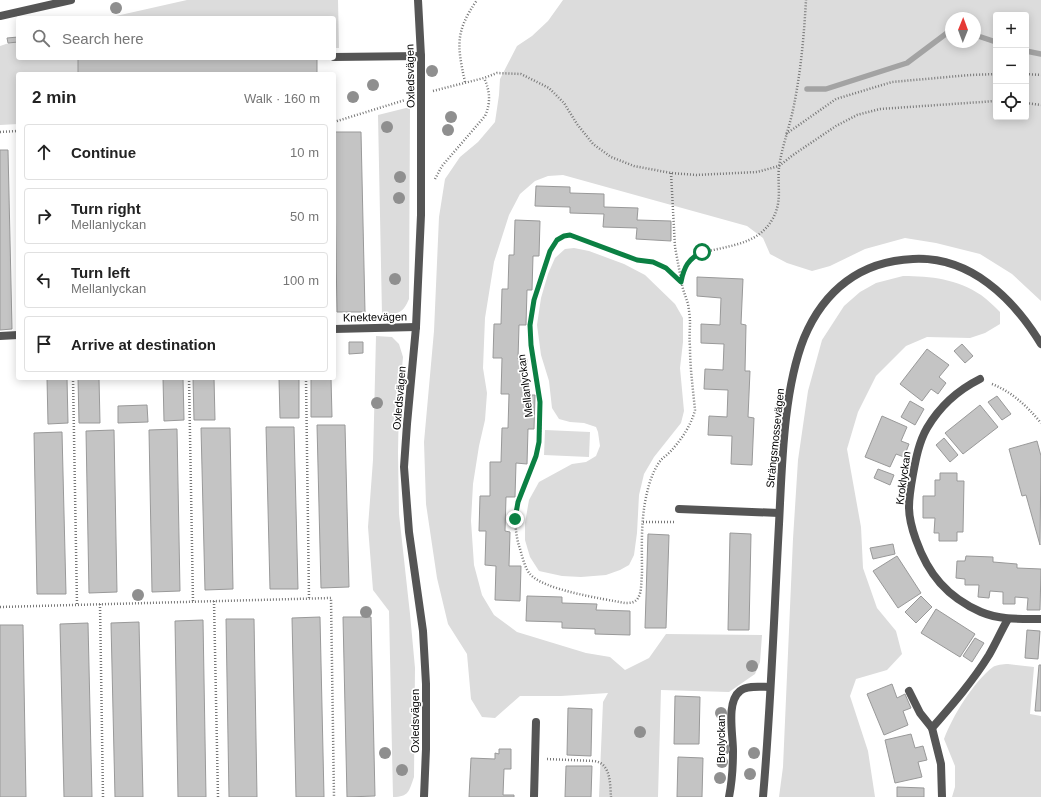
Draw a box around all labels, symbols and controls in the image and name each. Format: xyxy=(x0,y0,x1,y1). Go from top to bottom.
north arrow xyxy=(945,12,981,48)
map controls xyxy=(993,12,1029,120)
button: + xyxy=(993,12,1029,48)
search box xyxy=(16,16,336,60)
icon: search xyxy=(30,27,52,49)
text: Search here xyxy=(62,30,144,47)
street label: Oxledsvägen xyxy=(403,44,417,108)
button: − xyxy=(993,48,1029,84)
button: locate xyxy=(993,84,1029,120)
text: 2 min xyxy=(32,88,76,107)
text: Walk · 160 m xyxy=(244,91,320,106)
icon: ahead xyxy=(33,141,55,163)
text: Continue xyxy=(71,144,136,161)
text: 10 m xyxy=(290,145,319,160)
text: Turn right xyxy=(71,200,141,217)
icon: right xyxy=(33,205,55,227)
text: 50 m xyxy=(290,209,319,224)
text: Mellanlyckan xyxy=(71,217,146,232)
route start xyxy=(693,243,711,261)
text: Turn left xyxy=(71,264,130,281)
icon: left xyxy=(33,269,55,291)
text: 100 m xyxy=(283,273,319,288)
text: Mellanlyckan xyxy=(71,281,146,296)
street label: Knektevägen xyxy=(343,310,407,324)
icon: arrive xyxy=(33,333,55,355)
text: Arrive at destination xyxy=(71,336,216,353)
street label: Mellanlyckan xyxy=(515,354,535,418)
street label: Oxledsvägen xyxy=(390,365,408,431)
street label: Strängsmossevägen xyxy=(764,388,786,488)
street label: Kroklyckan xyxy=(893,451,913,505)
route end xyxy=(506,510,524,528)
street label: Oxledsvägen xyxy=(409,689,421,753)
street label: Brolyckan xyxy=(715,715,727,763)

